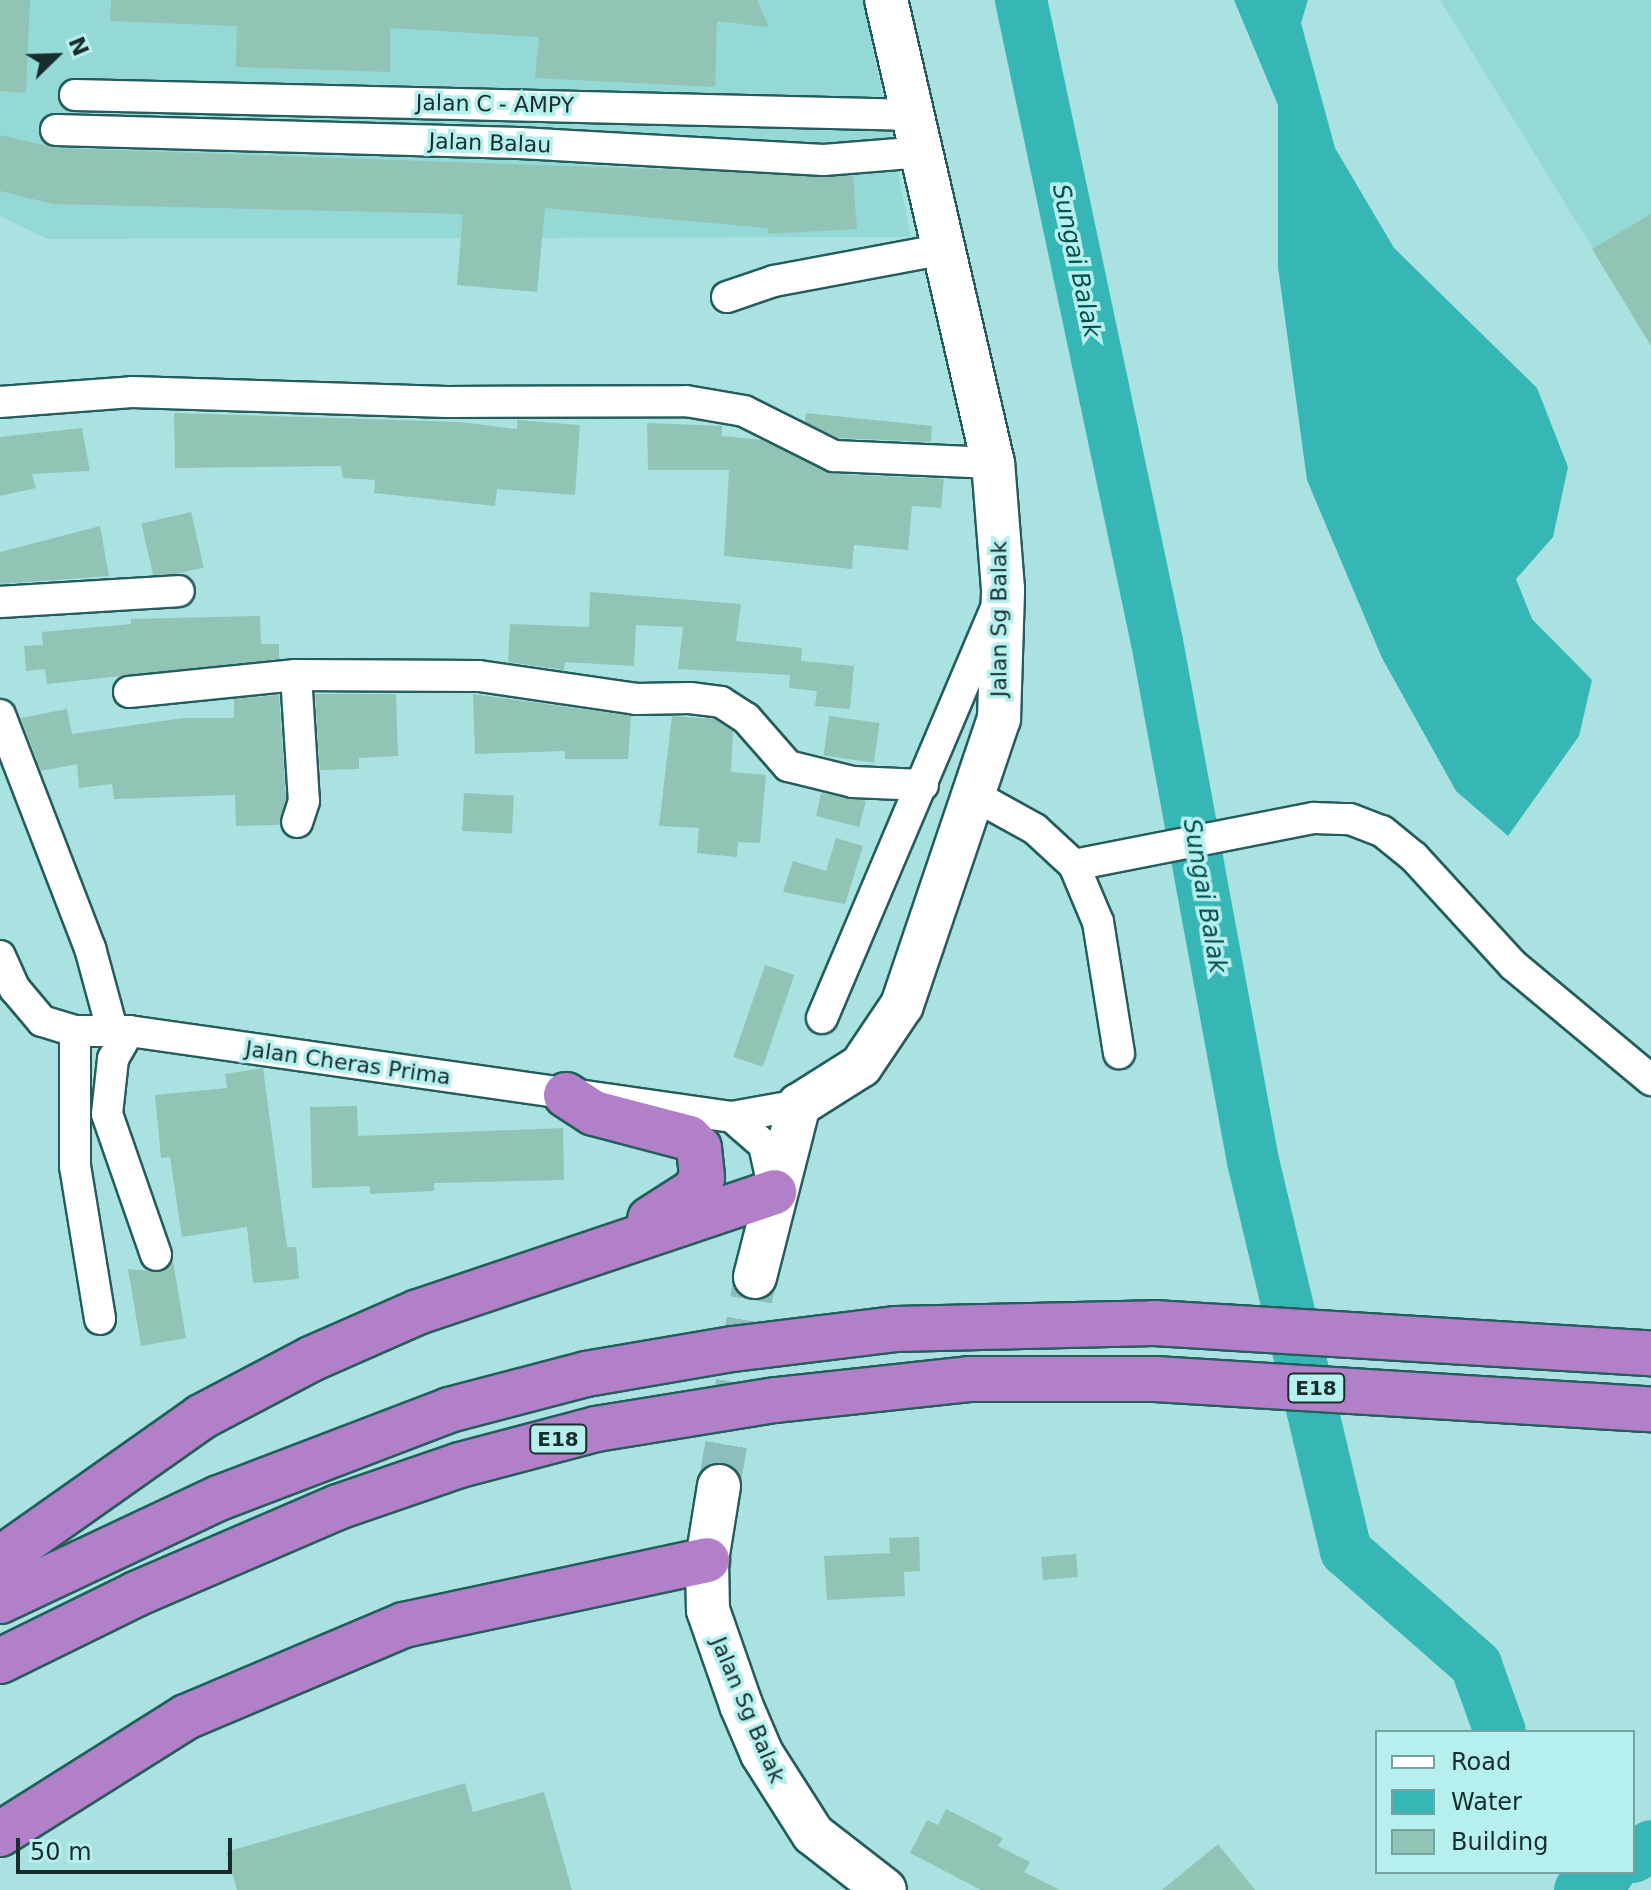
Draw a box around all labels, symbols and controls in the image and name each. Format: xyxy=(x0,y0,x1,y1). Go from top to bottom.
north arrow xyxy=(16,16,96,96)
text: N xyxy=(63,33,94,60)
street label: Jalan C - AMPY xyxy=(416,89,574,119)
street label: Jalan Balau xyxy=(428,128,552,158)
water label: Sungai Balak xyxy=(1046,182,1106,340)
street label: Jalan Sg Balak xyxy=(986,541,1012,697)
water label: Sungai Balak xyxy=(1176,817,1232,975)
street label: Jalan Cheras Prima xyxy=(244,1036,452,1090)
road number: E18 xyxy=(1286,1372,1346,1404)
road number: E18 xyxy=(528,1423,588,1455)
street label: Jalan Sg Balak xyxy=(705,1633,791,1787)
legend xyxy=(1375,1730,1635,1874)
text: Road xyxy=(1451,1748,1511,1776)
text: Water xyxy=(1451,1788,1522,1816)
scale bar xyxy=(20,1822,236,1872)
text: Building xyxy=(1451,1828,1548,1856)
text: 50 m xyxy=(30,1838,92,1866)

